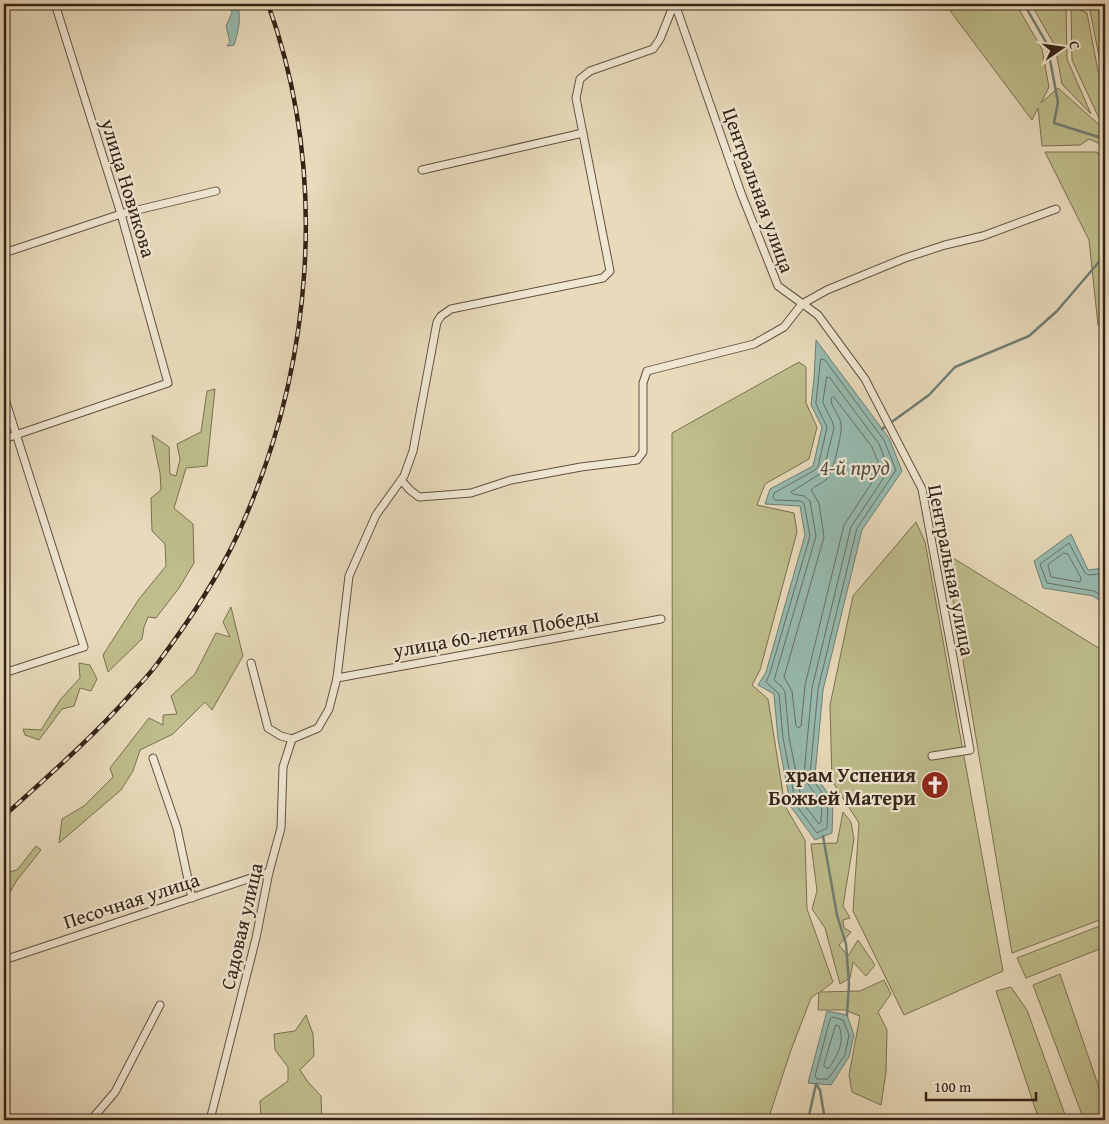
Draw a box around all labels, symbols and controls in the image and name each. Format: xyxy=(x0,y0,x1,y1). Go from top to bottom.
north arrow xyxy=(1036,22,1086,72)
text: С xyxy=(1064,39,1085,51)
street label: Центральная улица xyxy=(716,103,803,277)
street label: улица Новикова xyxy=(94,114,164,261)
water label: 4-й пруд xyxy=(820,452,890,483)
street label: Центральная улица xyxy=(921,482,983,659)
street label: улица 60-летия Победы xyxy=(390,600,601,665)
place label: храм Успения Божьей Матери xyxy=(769,760,916,812)
church icon: храм Успения Божьей Матери xyxy=(920,770,950,800)
street label: Садовая улица xyxy=(212,859,270,992)
street label: Песочная улица xyxy=(59,864,203,936)
scale bar xyxy=(926,1069,1036,1101)
text: 100 m xyxy=(934,1076,972,1097)

